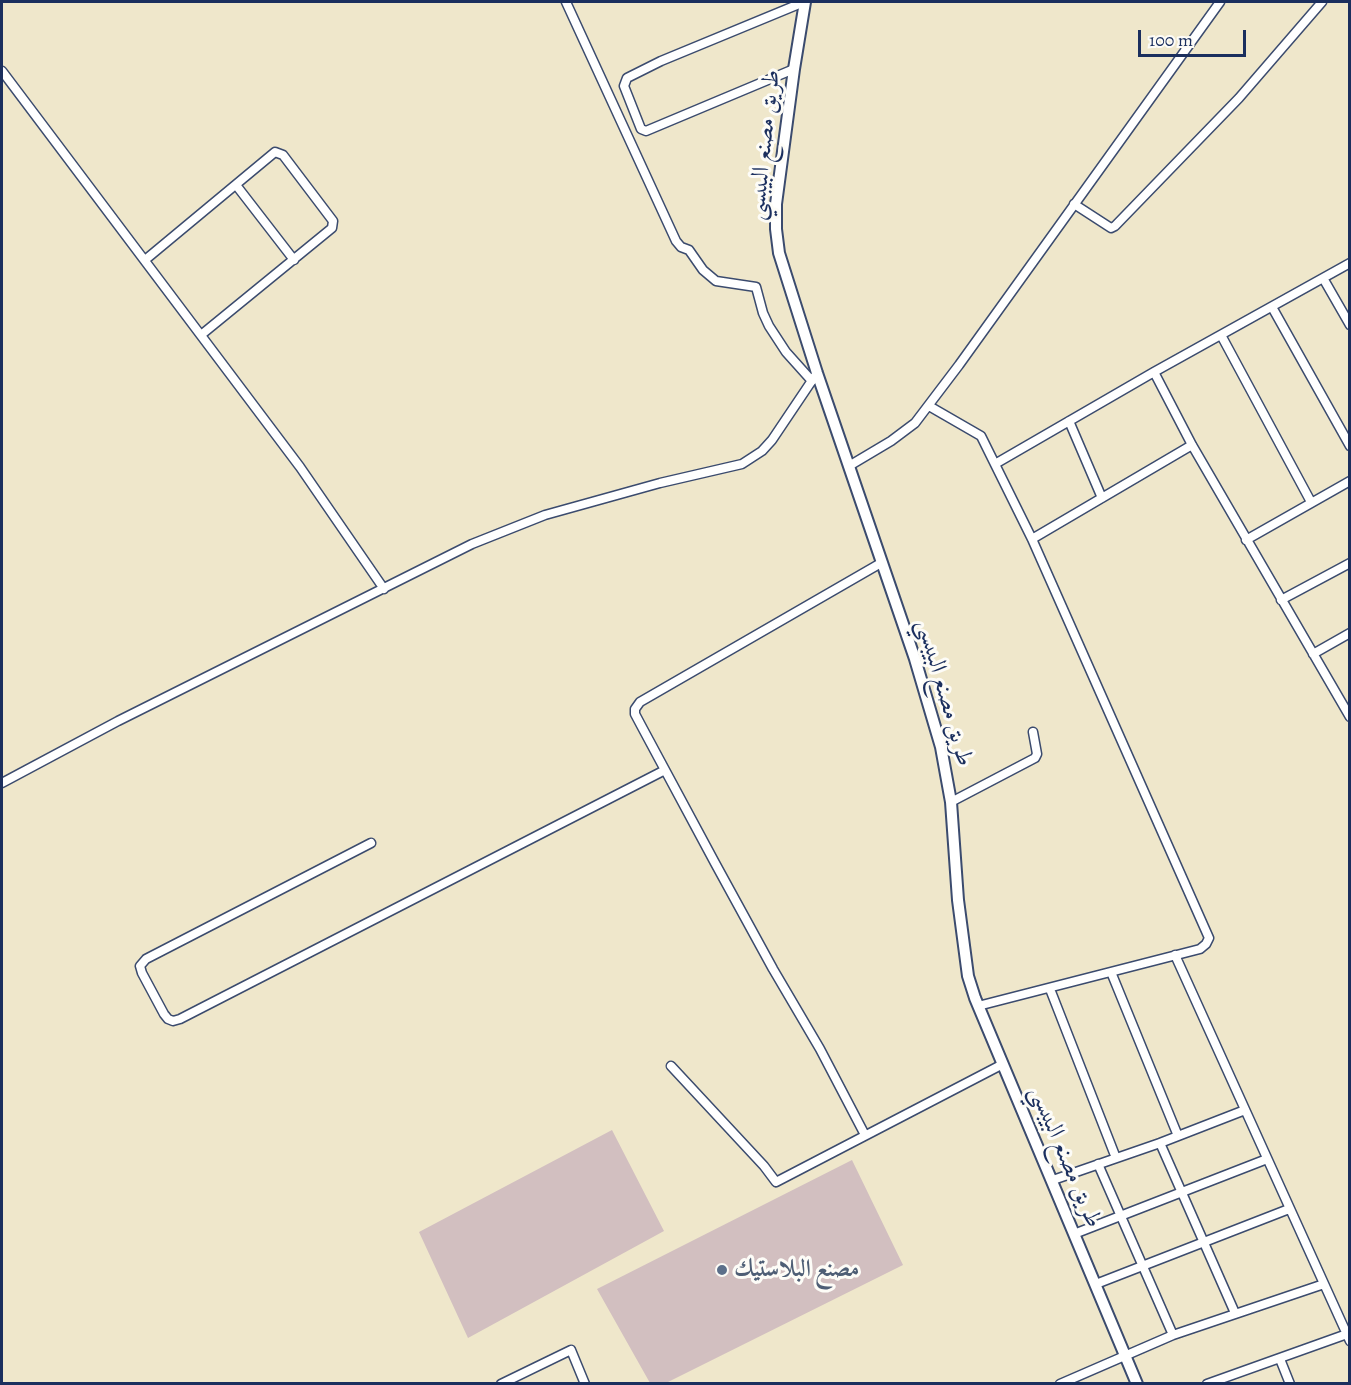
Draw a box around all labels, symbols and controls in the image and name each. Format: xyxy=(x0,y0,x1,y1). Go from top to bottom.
scale bar xyxy=(1141,18,1249,56)
text: 100 m xyxy=(1149,28,1193,52)
street label: طريق مصنع البيبسي xyxy=(743,68,787,222)
street label: طريق مصنع البيبسي xyxy=(909,616,979,770)
street label: طريق مصنع البيبسي xyxy=(1022,1082,1108,1232)
place label: مصنع البلاستيك xyxy=(734,1256,859,1284)
marker: مصنع البلاستيك xyxy=(715,1263,729,1277)

